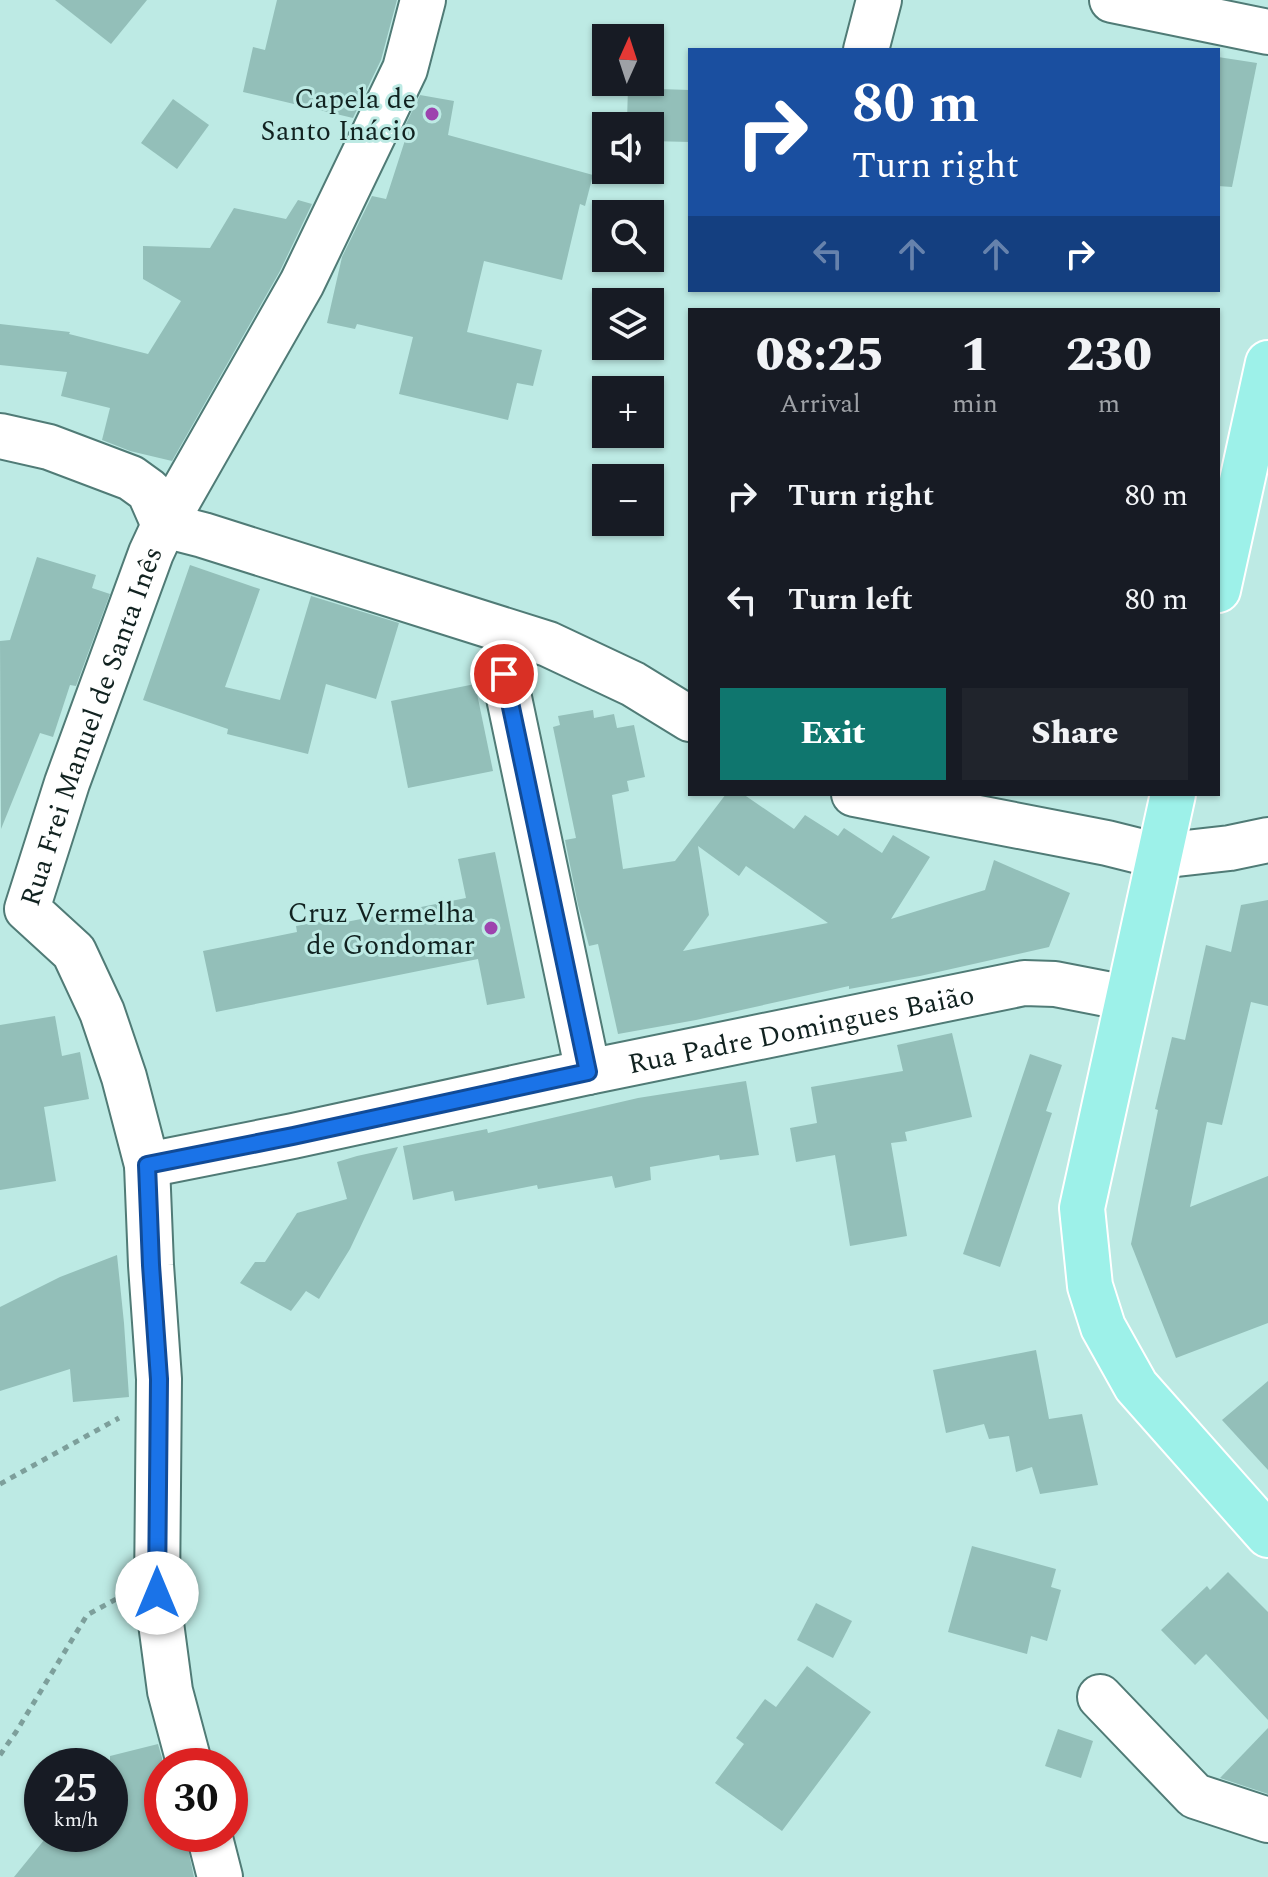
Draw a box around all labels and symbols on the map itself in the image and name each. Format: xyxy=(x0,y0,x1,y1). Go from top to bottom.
north arrow xyxy=(592,24,664,96)
place label: Capela de Santo Inácio xyxy=(260,78,416,153)
marker: Capela de Santo Inácio xyxy=(423,105,441,123)
street label: Rua Frei Manuel de Santa Inês xyxy=(9,541,175,912)
pin xyxy=(470,640,538,708)
place label: Cruz Vermelha de Gondomar xyxy=(288,892,475,967)
marker: Cruz Vermelha de Gondomar xyxy=(482,919,500,937)
street label: Rua Padre Domingues Baião xyxy=(624,974,978,1086)
position arrow xyxy=(115,1551,199,1635)
speed limit sign: 30 xyxy=(144,1748,248,1852)

